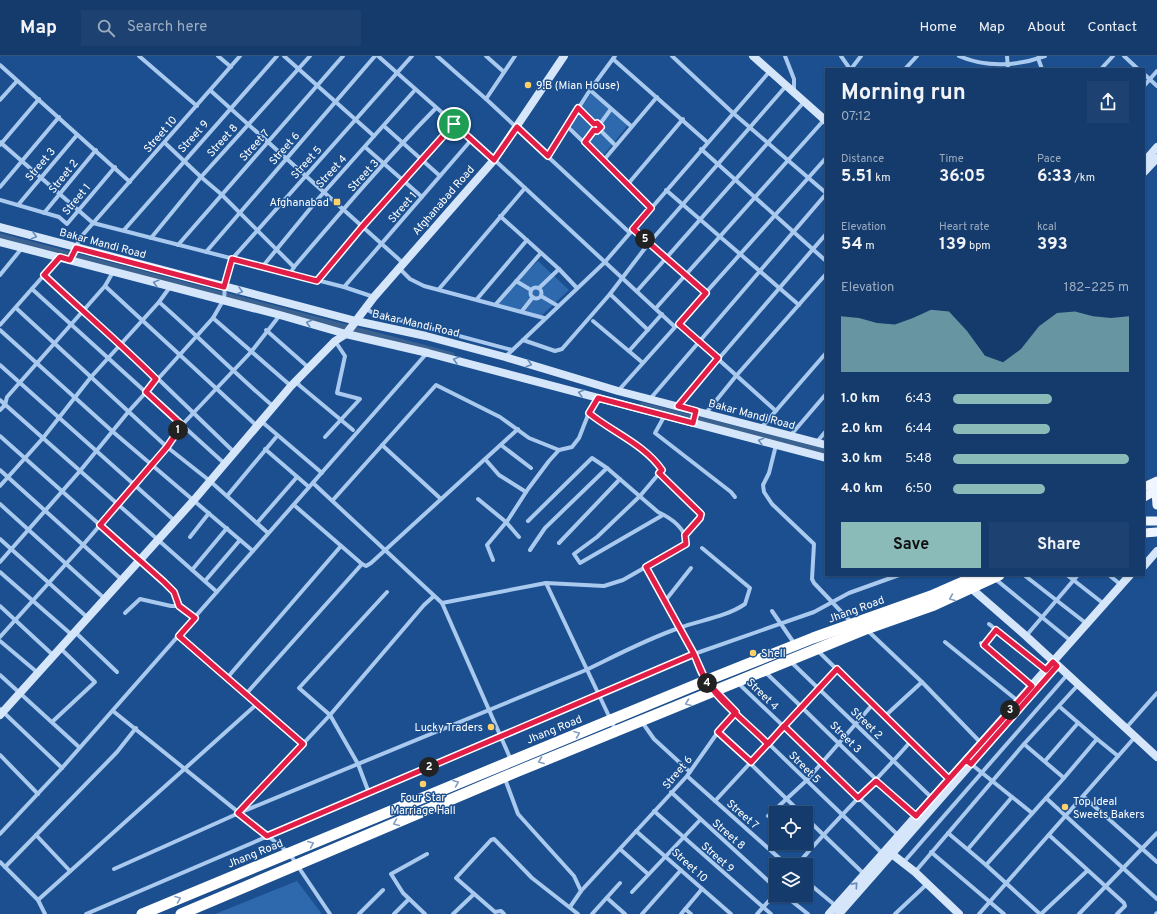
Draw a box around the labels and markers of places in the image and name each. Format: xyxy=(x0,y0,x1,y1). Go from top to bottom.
place label: 9.B (Mian House) xyxy=(536,79,620,93)
marker: 9.B (Mian House) xyxy=(523,80,533,90)
pin xyxy=(437,107,471,141)
place label: Afghanabad xyxy=(269,196,329,210)
marker: Afghanabad xyxy=(332,197,342,207)
pin: 5 xyxy=(635,229,655,249)
pin: 1 xyxy=(168,420,188,440)
place label: Shell xyxy=(761,647,786,661)
marker: Shell xyxy=(748,648,758,658)
pin: 4 xyxy=(697,673,717,693)
pin: 3 xyxy=(1000,700,1020,720)
place label: Lucky Traders xyxy=(415,721,483,735)
marker: Lucky Traders xyxy=(486,722,496,732)
pin: 2 xyxy=(419,757,439,777)
marker: Four Star Marriage Hall xyxy=(418,779,428,789)
place label: Four Star Marriage Hall xyxy=(390,791,456,818)
place label: Top Ideal Sweets Bakers xyxy=(1073,795,1145,822)
marker: Top Ideal Sweets Bakers xyxy=(1060,802,1070,812)

